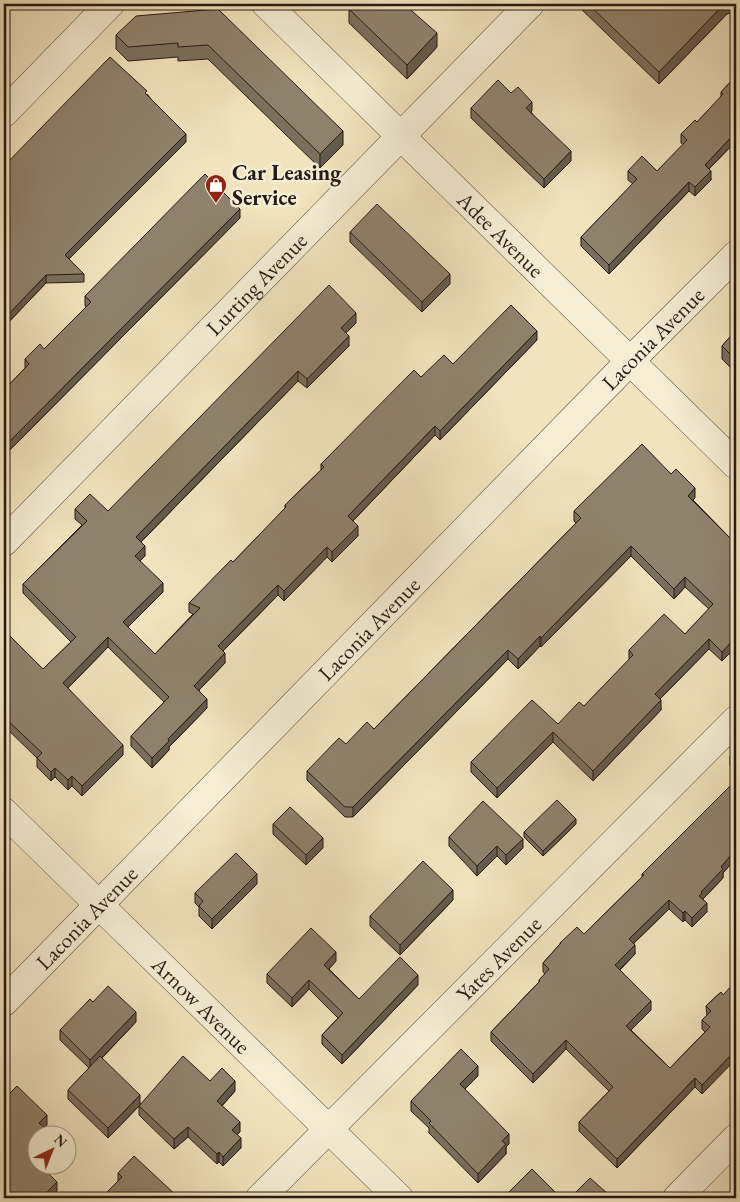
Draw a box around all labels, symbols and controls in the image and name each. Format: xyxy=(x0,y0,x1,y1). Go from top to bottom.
place label: Car Leasing Service xyxy=(232,158,342,212)
shop icon: Car Leasing Service xyxy=(204,173,228,204)
street label: Adee Avenue xyxy=(450,185,551,284)
street label: Lurting Avenue xyxy=(200,226,314,342)
street label: Laconia Avenue xyxy=(595,281,711,397)
street label: Laconia Avenue xyxy=(312,570,427,687)
street label: Laconia Avenue xyxy=(29,859,144,976)
street label: Yates Avenue xyxy=(450,910,548,1008)
street label: Arnow Avenue xyxy=(145,950,257,1060)
north arrow xyxy=(28,1124,78,1174)
text: N xyxy=(51,1130,72,1151)

